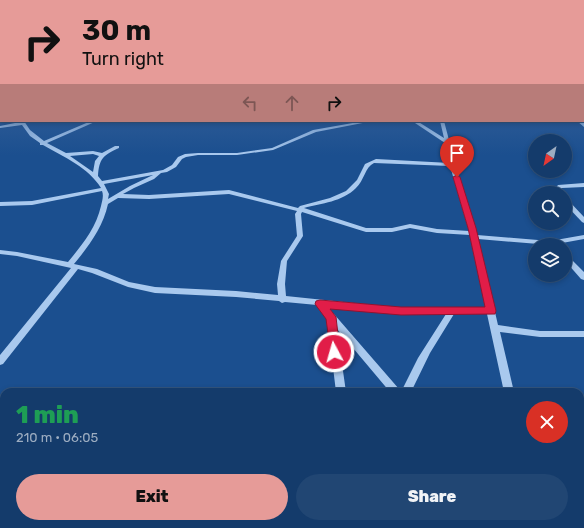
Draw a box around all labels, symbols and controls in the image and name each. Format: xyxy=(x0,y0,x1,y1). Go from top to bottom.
text: 30 m xyxy=(82,14,151,47)
icon: right xyxy=(16,16,68,68)
text: Turn right xyxy=(82,48,164,70)
icon: left xyxy=(239,92,261,114)
icon: ahead xyxy=(281,92,303,114)
icon: right xyxy=(323,92,345,114)
north arrow xyxy=(528,134,572,178)
map controls xyxy=(528,134,572,282)
pin xyxy=(440,136,474,177)
icon: arrive xyxy=(446,142,468,164)
button: search xyxy=(528,186,572,230)
button: layers xyxy=(528,238,572,282)
position arrow xyxy=(313,331,355,373)
text: 1 min xyxy=(16,401,79,429)
button: close xyxy=(526,401,568,443)
text: 210 m · 06:05 xyxy=(16,430,98,445)
button: Exit xyxy=(16,474,288,520)
button: Share xyxy=(296,474,568,520)

